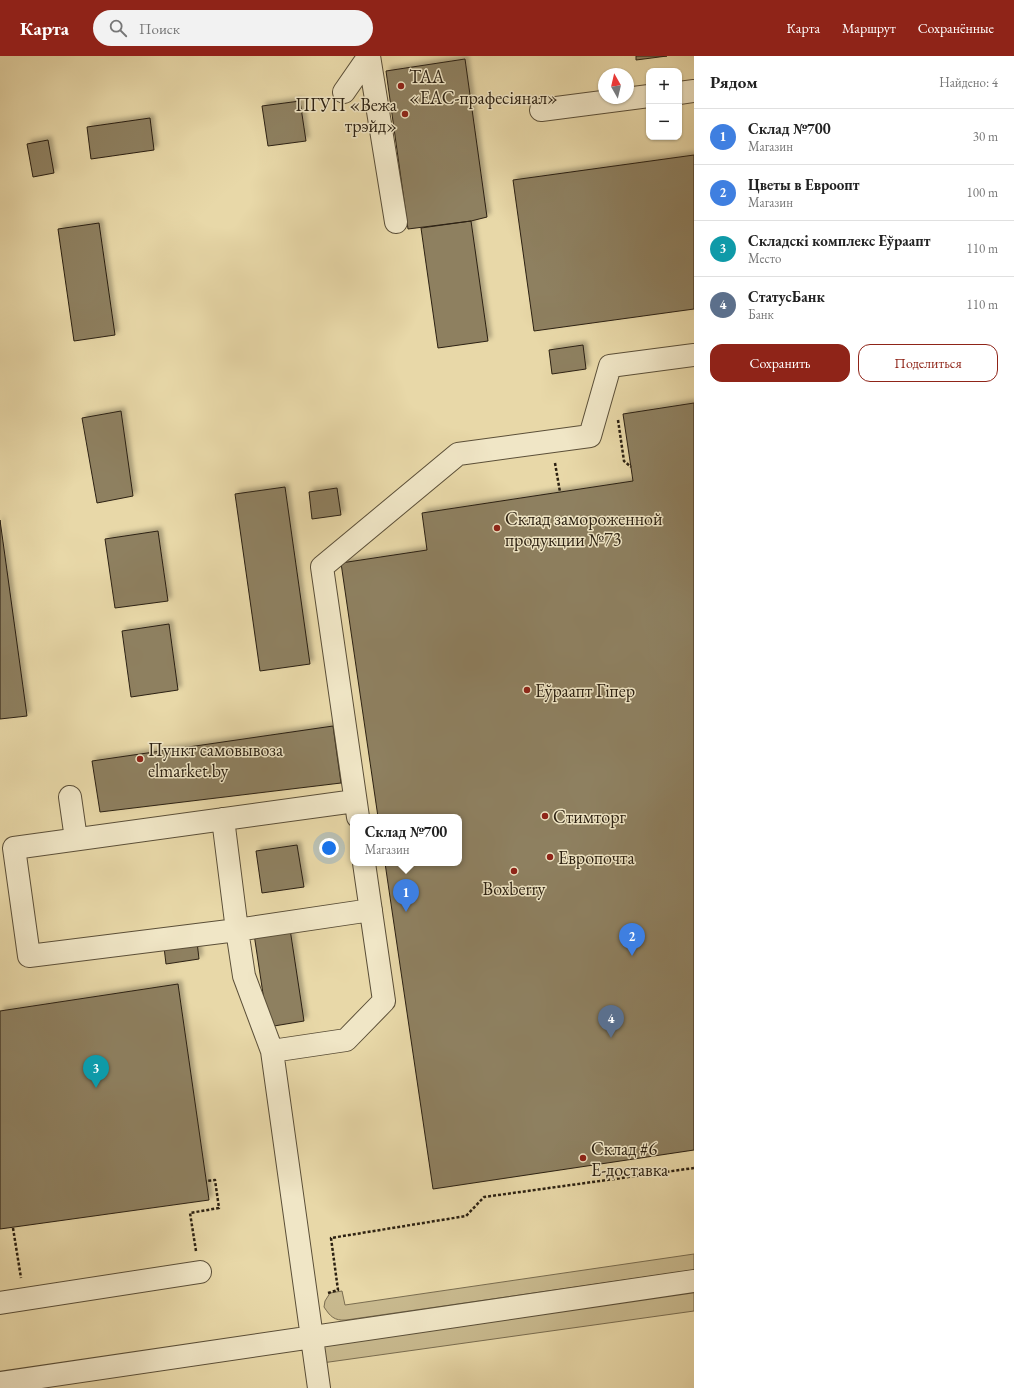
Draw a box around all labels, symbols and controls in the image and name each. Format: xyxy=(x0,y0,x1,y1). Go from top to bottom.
search box xyxy=(93,10,373,46)
text: Карта xyxy=(20,16,69,41)
icon: search xyxy=(107,17,129,39)
text: Поиск xyxy=(139,19,180,38)
text: Карта xyxy=(787,19,820,37)
text: Маршрут xyxy=(842,19,896,37)
text: Сохранённые xyxy=(918,19,994,37)
place label: ТАА «ЕАС-прафесіянал» xyxy=(409,65,558,109)
north arrow xyxy=(598,68,634,104)
map controls xyxy=(646,68,682,140)
button: + xyxy=(646,68,682,104)
text: Рядом xyxy=(710,71,758,93)
text: Найдено: 4 xyxy=(939,74,998,91)
marker: ТАА «ЕАС-прафесіянал» xyxy=(396,81,406,91)
place label: ПГУП «Вежа трэйд» xyxy=(295,93,398,137)
button: − xyxy=(646,104,682,140)
marker: ПГУП «Вежа трэйд» xyxy=(400,109,410,119)
text: Склад №700 xyxy=(748,119,831,138)
text: 1 xyxy=(720,128,726,145)
text: 30 m xyxy=(973,128,998,145)
text: Магазин xyxy=(748,138,793,155)
text: Цветы в Евроопт xyxy=(748,175,860,194)
text: 2 xyxy=(720,184,726,201)
text: 100 m xyxy=(967,184,998,201)
text: Магазин xyxy=(748,194,793,211)
text: Складскі комплекс Еўраапт xyxy=(748,231,931,250)
text: 3 xyxy=(720,240,726,257)
text: 110 m xyxy=(967,240,998,257)
text: Место xyxy=(748,250,781,267)
text: СтатусБанк xyxy=(748,287,825,306)
text: 4 xyxy=(720,296,726,313)
text: 110 m xyxy=(967,296,998,313)
text: Банк xyxy=(748,306,774,323)
button: Сохранить xyxy=(710,344,850,382)
button: Поделиться xyxy=(858,344,998,382)
place label: Склад замороженной продукции №73 xyxy=(505,507,663,551)
marker: Склад замороженной продукции №73 xyxy=(492,523,502,533)
place label: Еўраапт Гіпер xyxy=(535,679,635,702)
marker: Еўраапт Гіпер xyxy=(522,685,532,695)
place label: Пункт самовывоза elmarket.by xyxy=(148,738,284,782)
marker: Пункт самовывоза elmarket.by xyxy=(135,754,145,764)
place label: Стимторг xyxy=(553,805,627,828)
marker: Стимторг xyxy=(540,811,550,821)
popup xyxy=(350,814,462,866)
text: Склад №700 xyxy=(365,822,447,841)
your location xyxy=(319,838,339,858)
text: Магазин xyxy=(365,841,410,858)
place label: Европочта xyxy=(558,846,635,869)
marker: Европочта xyxy=(545,852,555,862)
marker: Boxberry xyxy=(509,866,519,876)
place label: Boxberry xyxy=(483,877,546,900)
pin: 1 xyxy=(393,879,419,912)
pin: 2 xyxy=(619,923,645,956)
pin: 4 xyxy=(598,1005,624,1038)
pin: 3 xyxy=(83,1055,109,1088)
place label: Склад #6 Е-доставка xyxy=(591,1137,669,1181)
marker: Склад #6 Е-доставка xyxy=(578,1153,588,1163)

